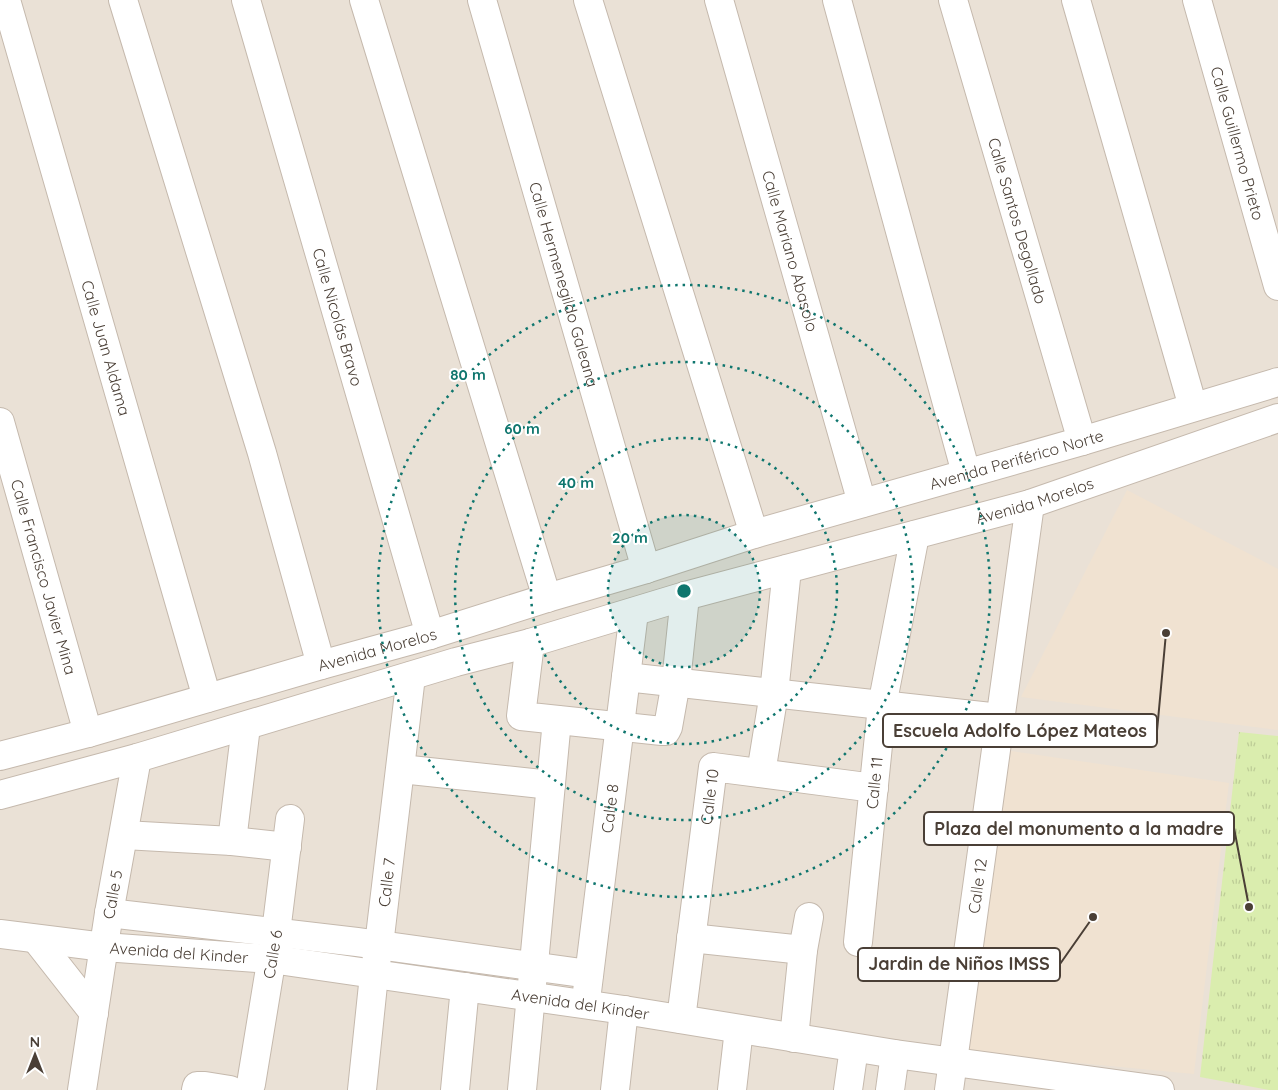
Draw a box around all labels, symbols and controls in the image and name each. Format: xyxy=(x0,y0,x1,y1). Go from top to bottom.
street label: Calle Guillermo Prieto xyxy=(1206,64,1269,222)
street label: Calle Santos Degollado xyxy=(984,135,1051,306)
street label: Calle Mariano Abasolo xyxy=(758,168,823,334)
street label: Calle Hermenegildo Galeana xyxy=(525,180,603,389)
street label: Calle Nicolás Bravo xyxy=(308,245,367,388)
street label: Calle Juan Aldama xyxy=(77,278,135,418)
text: 80 m xyxy=(450,365,486,384)
text: 60 m xyxy=(504,419,540,438)
street label: Avenida Periférico Norte xyxy=(927,425,1106,494)
text: 40 m xyxy=(558,473,594,492)
street label: Avenida Morelos xyxy=(974,473,1096,528)
street label: Calle Francisco Javier Mina xyxy=(7,477,81,677)
text: 20 m xyxy=(612,528,648,547)
centre of rings xyxy=(675,582,693,600)
street label: Avenida Morelos xyxy=(316,624,439,675)
callout: Escuela Adolfo López Mateos xyxy=(883,714,1157,747)
text: Escuela Adolfo López Mateos xyxy=(893,719,1147,742)
street label: Calle 11 xyxy=(862,756,887,810)
street label: Calle 10 xyxy=(696,768,723,826)
street label: Calle 8 xyxy=(597,783,623,834)
callout: Plaza del monumento a la madre xyxy=(924,812,1234,845)
text: Plaza del monumento a la madre xyxy=(934,817,1224,840)
street label: Calle 7 xyxy=(374,857,399,908)
street label: Calle 12 xyxy=(963,857,991,915)
street label: Calle 5 xyxy=(98,868,127,920)
street label: Calle 6 xyxy=(258,928,286,980)
street label: Avenida del Kinder xyxy=(109,937,249,967)
callout: Jardin de Niños IMSS xyxy=(858,948,1060,981)
text: Jardin de Niños IMSS xyxy=(868,952,1050,975)
street label: Avenida del Kinder xyxy=(510,984,651,1024)
north arrow xyxy=(10,1030,60,1080)
text: N xyxy=(30,1033,40,1051)

